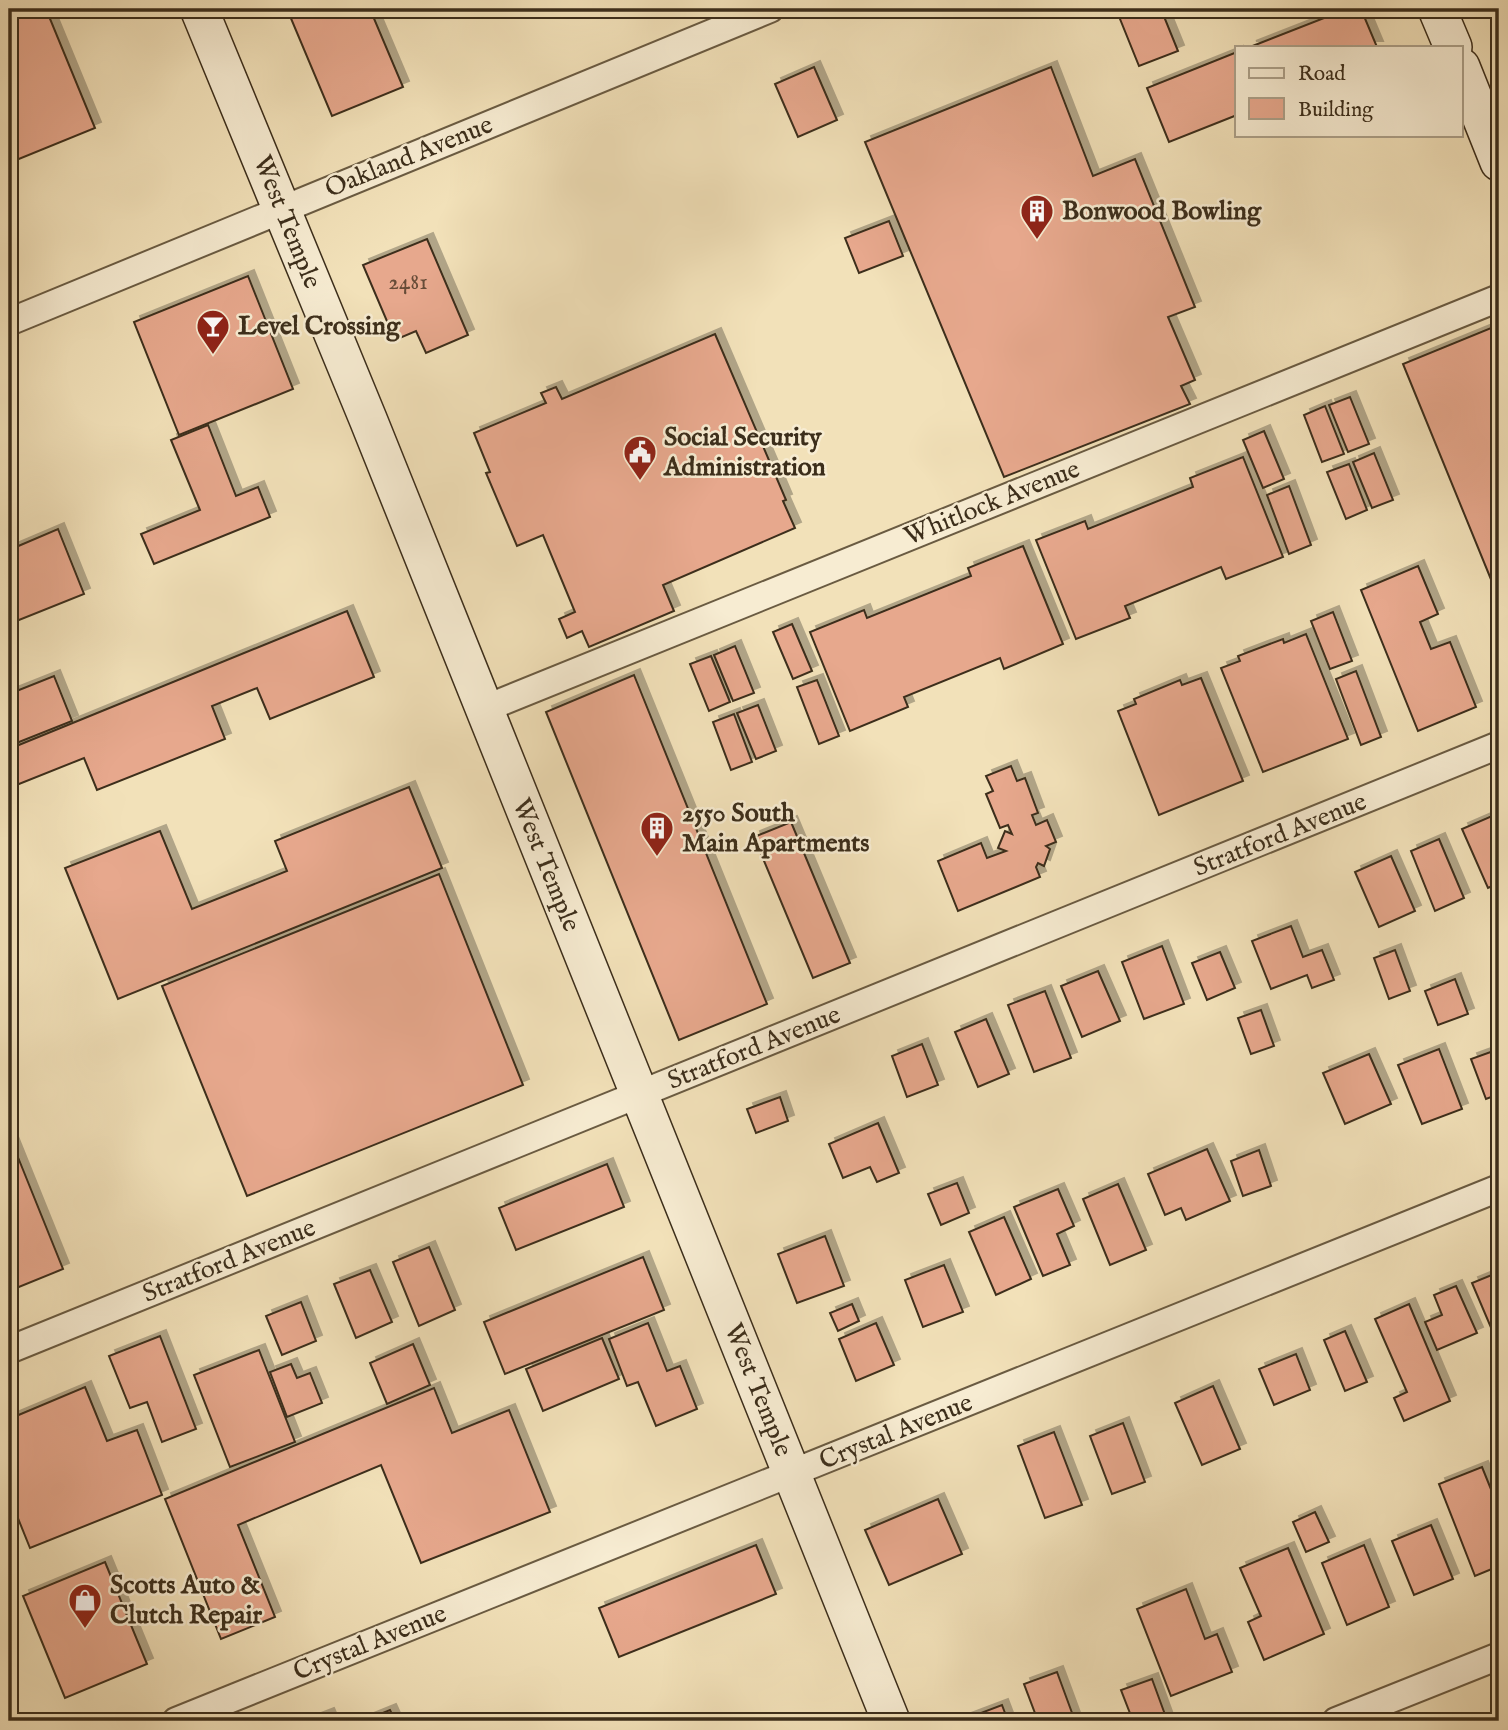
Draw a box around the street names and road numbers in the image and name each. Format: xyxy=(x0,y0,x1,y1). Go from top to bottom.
street label: Oakland Avenue xyxy=(320,108,498,206)
street label: West Temple xyxy=(245,151,329,294)
street label: Whitlock Avenue xyxy=(899,453,1085,553)
street label: Stratford Avenue xyxy=(1189,785,1371,885)
street label: West Temple xyxy=(504,794,588,937)
street label: Stratford Avenue xyxy=(663,998,845,1098)
street label: Stratford Avenue xyxy=(138,1211,320,1311)
street label: West Temple xyxy=(716,1319,800,1462)
street label: Crystal Avenue xyxy=(815,1386,978,1478)
street label: Crystal Avenue xyxy=(289,1597,452,1689)

